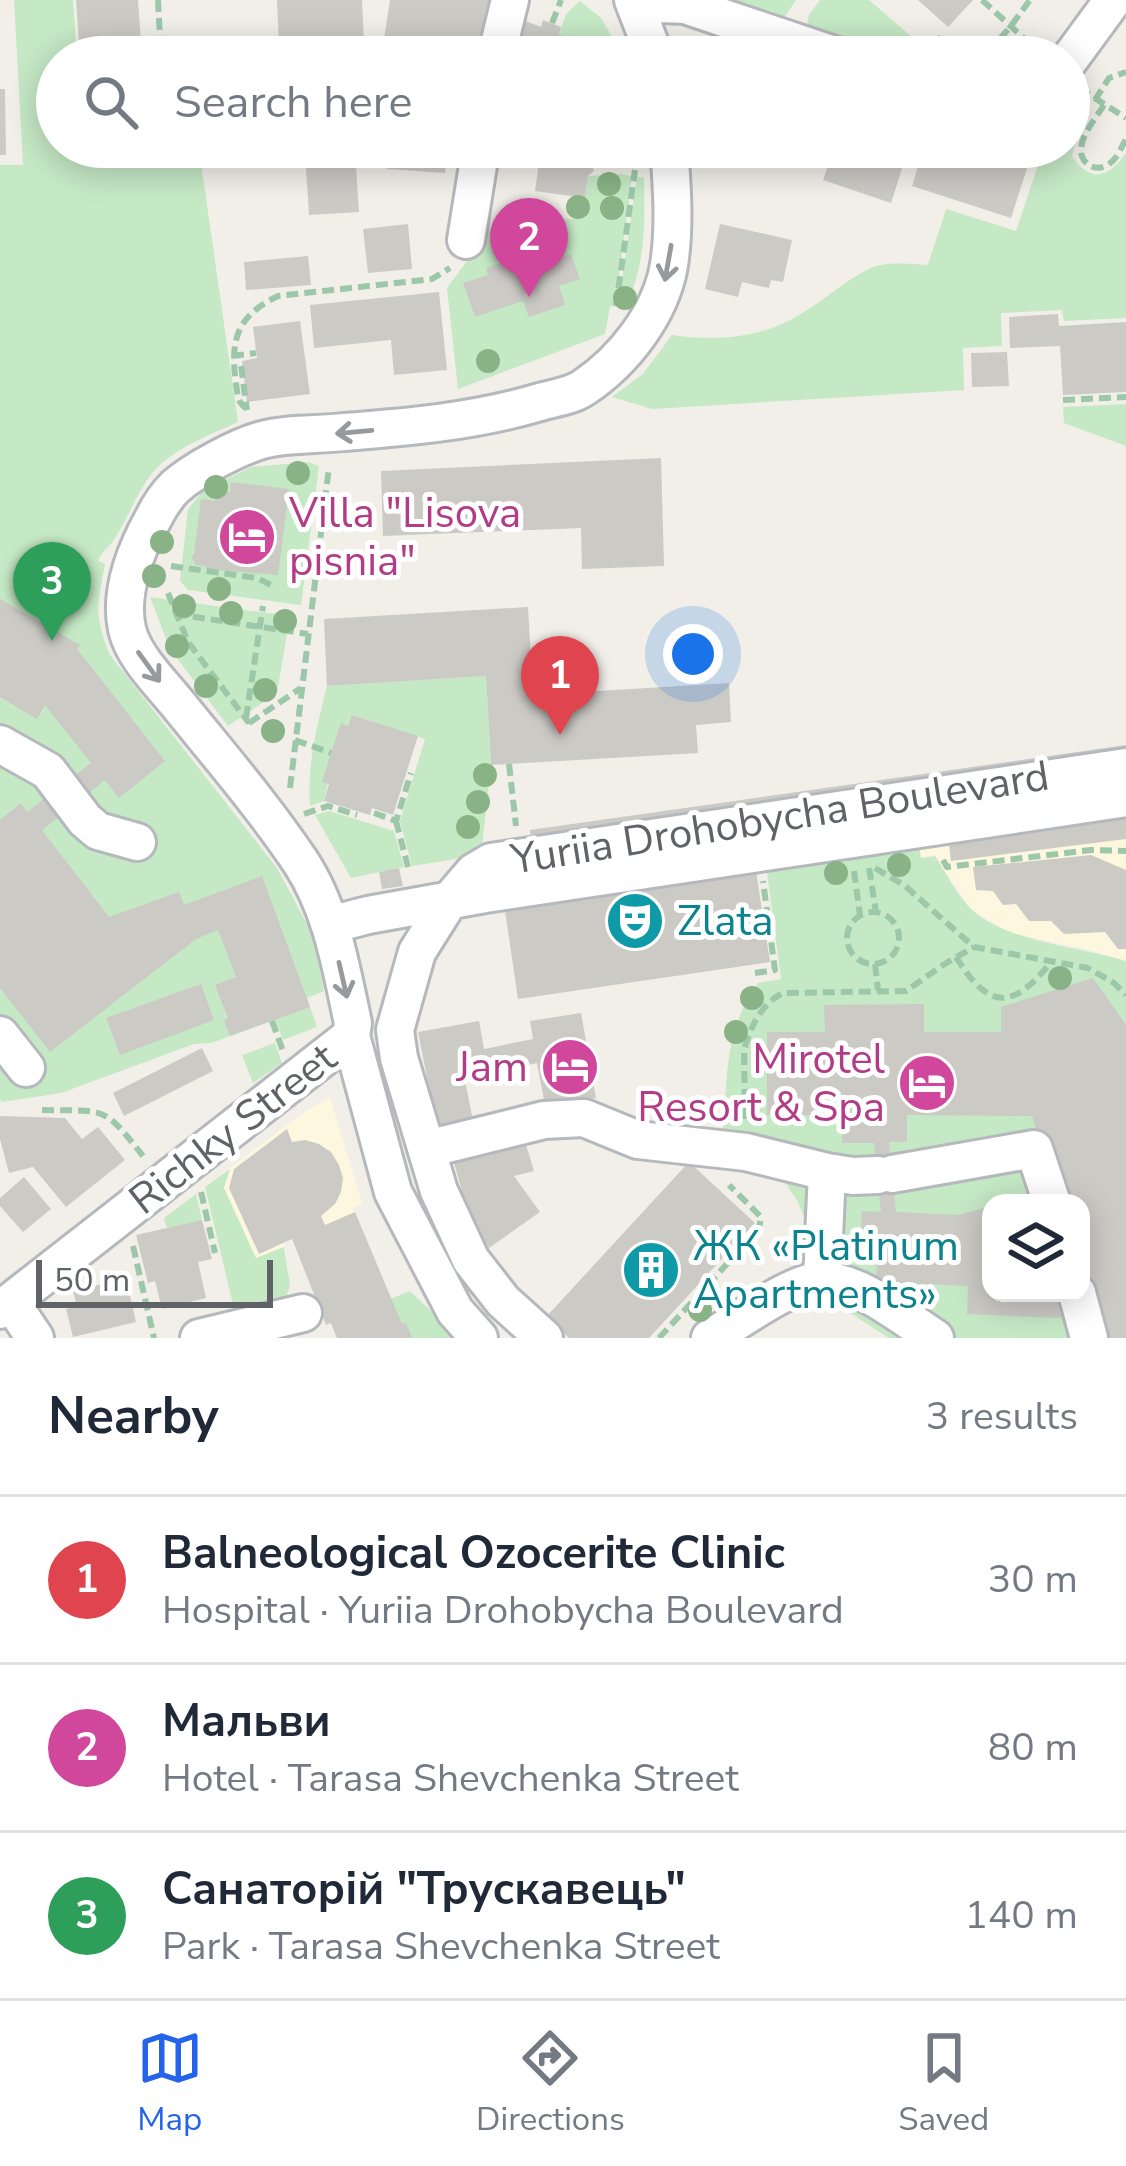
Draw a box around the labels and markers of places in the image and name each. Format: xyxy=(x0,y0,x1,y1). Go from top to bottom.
pin: 2 xyxy=(490,198,568,297)
place label: Villa "Lisova pisnia" xyxy=(288,485,521,590)
hotel icon: Villa "Lisova pisnia" xyxy=(216,506,278,568)
pin: 3 xyxy=(13,542,91,641)
pin: 1 xyxy=(521,636,599,735)
theatre icon: Zlata xyxy=(604,890,666,952)
place label: Zlata xyxy=(677,893,773,950)
place label: Mirotel Resort & Spa xyxy=(637,1031,886,1136)
hotel icon: Jam xyxy=(539,1036,601,1098)
place label: Jam xyxy=(455,1039,528,1096)
hotel icon: Mirotel Resort & Spa xyxy=(896,1052,958,1114)
place label: ЖК «Platinum Apartments» xyxy=(693,1218,959,1323)
building icon: ЖК «Platinum Apartments» xyxy=(620,1239,682,1301)

